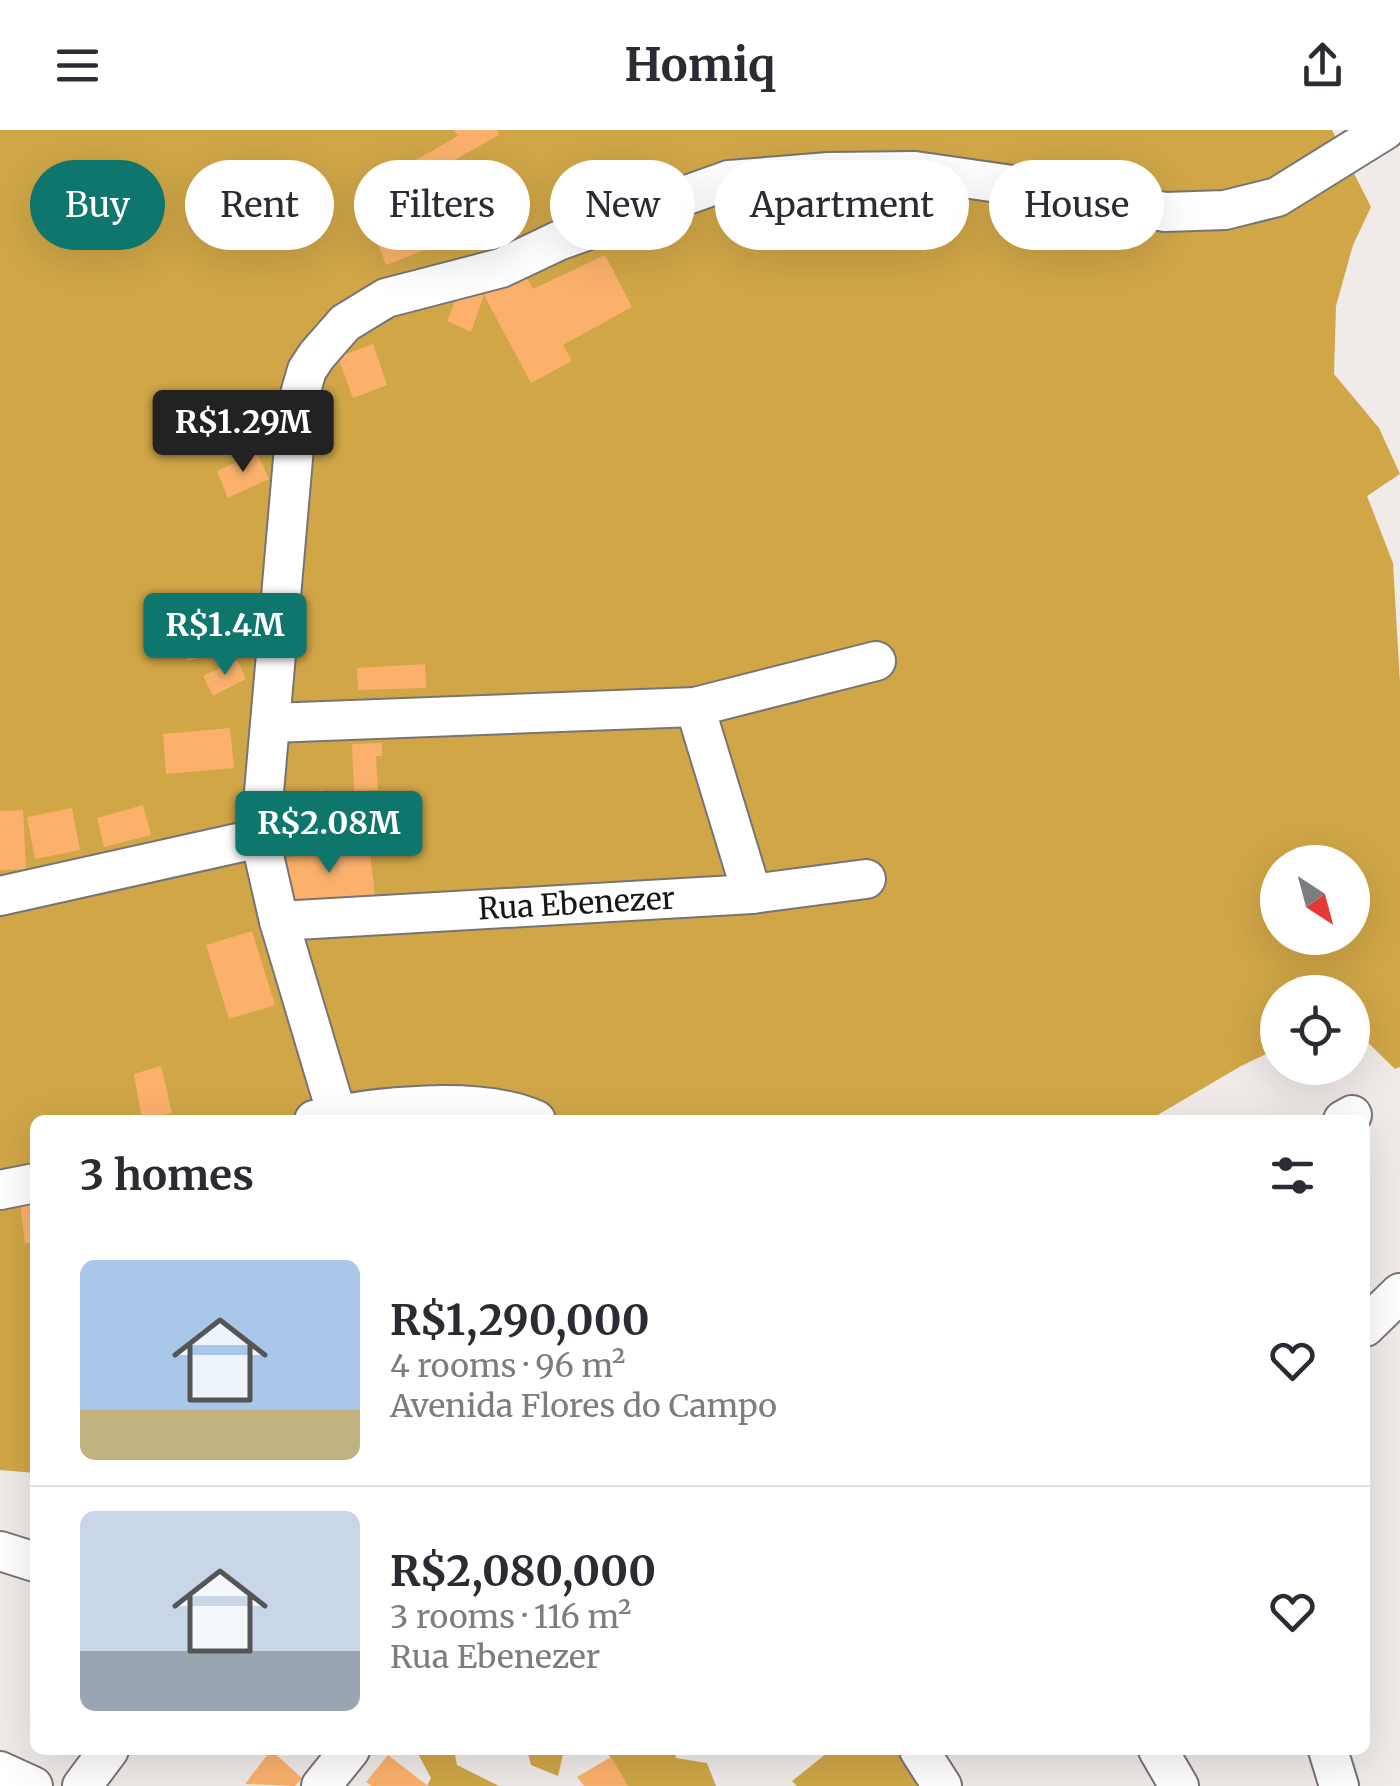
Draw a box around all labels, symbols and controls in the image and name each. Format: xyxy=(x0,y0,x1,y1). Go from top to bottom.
text: Homiq xyxy=(625,37,775,93)
icon: menu xyxy=(50,38,105,93)
icon: share xyxy=(1295,38,1350,93)
chip: Buy xyxy=(30,160,165,250)
chip: Rent xyxy=(185,160,334,250)
chip: Filters xyxy=(354,160,530,250)
chip: New xyxy=(550,160,695,250)
chip: Apartment xyxy=(715,160,969,250)
chip: House xyxy=(989,160,1164,250)
pin: R$1.29M xyxy=(151,390,335,475)
text: R$1.29M xyxy=(175,402,311,442)
pin: R$1.4M xyxy=(144,593,306,678)
text: R$1.4M xyxy=(165,605,285,645)
pin: R$2.08M xyxy=(237,791,421,876)
text: R$2.08M xyxy=(257,803,401,843)
north arrow xyxy=(1260,845,1370,955)
map controls xyxy=(1260,845,1370,1085)
street label: Rua Ebenezer xyxy=(477,878,676,928)
button: locate xyxy=(1260,975,1370,1085)
icon: filters xyxy=(1265,1148,1320,1203)
text: 3 homes xyxy=(80,1149,254,1201)
text: R$1,290,000 xyxy=(390,1294,650,1346)
icon: home xyxy=(160,1300,280,1420)
icon: heart xyxy=(1265,1333,1320,1388)
text: 4 rooms · 96 m² xyxy=(390,1346,625,1386)
text: Avenida Flores do Campo xyxy=(390,1386,777,1426)
text: R$2,080,000 xyxy=(390,1545,656,1597)
icon: home xyxy=(160,1551,280,1671)
icon: heart xyxy=(1265,1584,1320,1639)
text: 3 rooms · 116 m² xyxy=(390,1597,631,1637)
text: Rua Ebenezer xyxy=(390,1637,600,1677)

